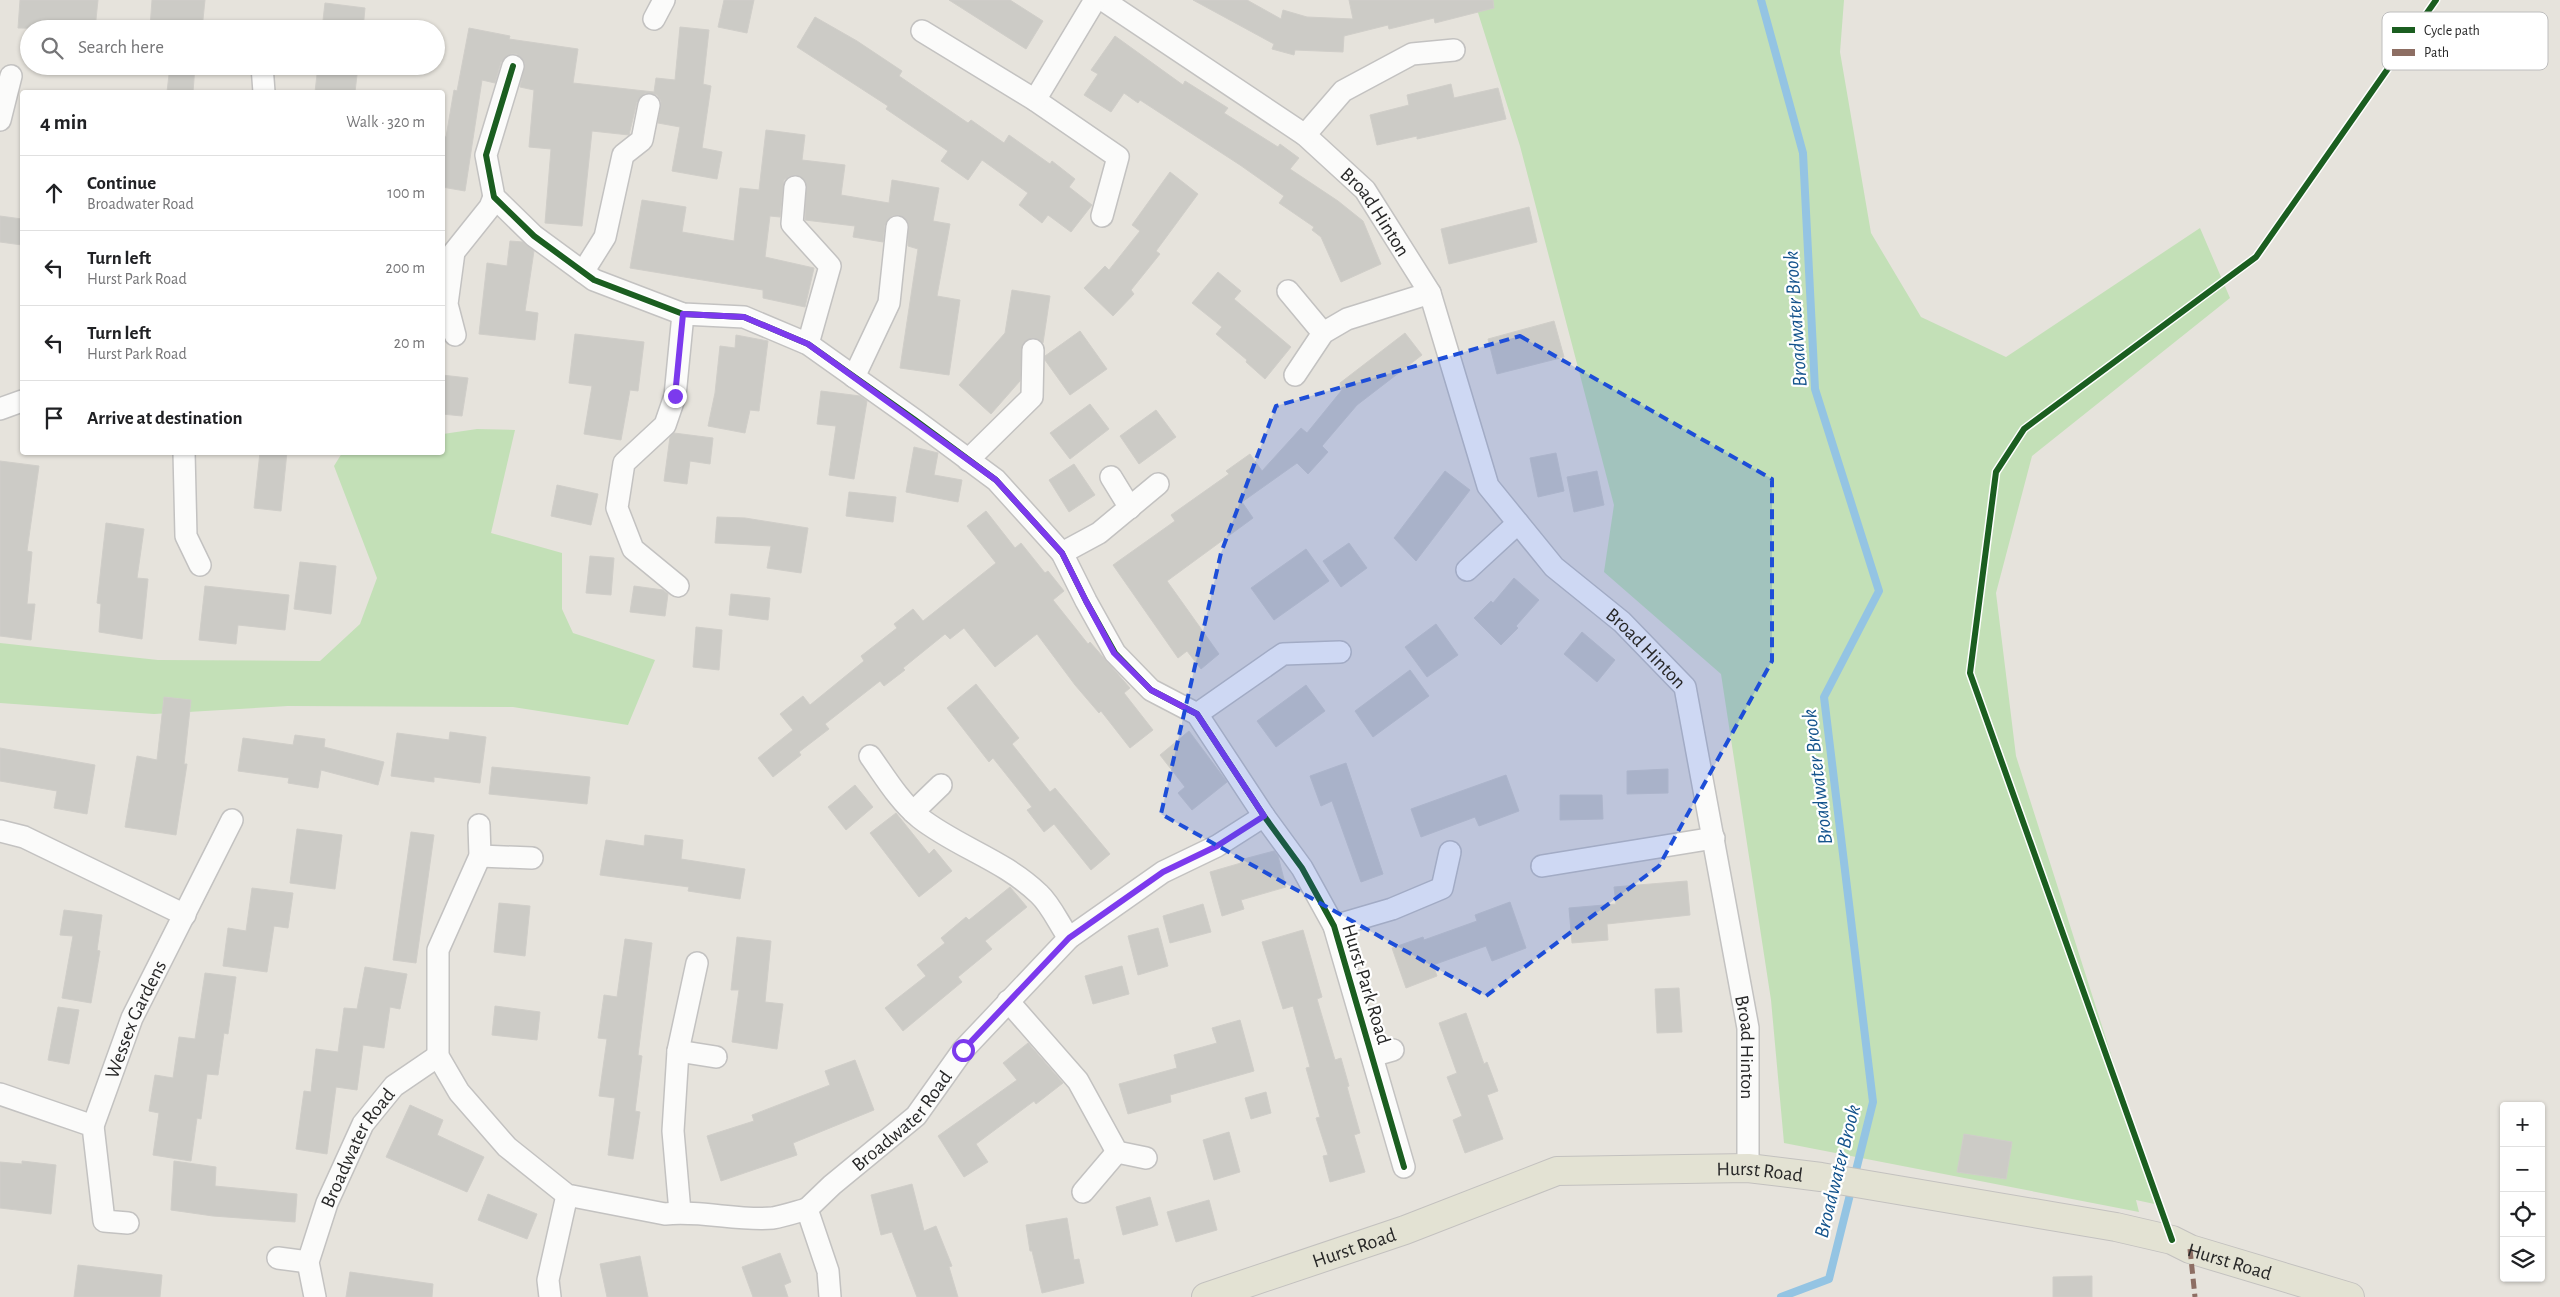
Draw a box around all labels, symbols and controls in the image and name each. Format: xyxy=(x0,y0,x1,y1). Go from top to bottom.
legend xyxy=(2382,12,2548,70)
search box xyxy=(20,20,445,75)
text: Cycle path xyxy=(2424,24,2480,38)
icon: search xyxy=(38,34,66,62)
text: Search here xyxy=(78,38,164,57)
text: Path xyxy=(2424,46,2449,60)
text: 4 min xyxy=(40,112,87,133)
text: Walk · 320 m xyxy=(346,114,425,130)
street label: Broad Hinton xyxy=(1336,164,1413,260)
text: Continue xyxy=(87,174,156,193)
icon: ahead xyxy=(40,179,68,207)
text: 100 m xyxy=(387,185,425,201)
text: Broadwater Road xyxy=(87,196,194,212)
text: Turn left xyxy=(87,249,151,268)
water label: Broadwater Brook xyxy=(1780,250,1811,388)
icon: left xyxy=(40,254,68,282)
text: 200 m xyxy=(385,260,425,276)
text: Hurst Park Road xyxy=(87,271,187,287)
text: Turn left xyxy=(87,324,151,343)
icon: left xyxy=(40,329,68,357)
text: 20 m xyxy=(394,335,425,351)
text: Hurst Park Road xyxy=(87,346,187,362)
route end xyxy=(664,385,687,408)
icon: arrive xyxy=(40,404,68,432)
text: Arrive at destination xyxy=(87,409,243,428)
street label: Broad Hinton xyxy=(1602,604,1690,693)
water label: Broadwater Brook xyxy=(1799,708,1836,846)
street label: Hurst Park Road xyxy=(1338,922,1394,1047)
street label: Wessex Gardens xyxy=(102,957,171,1081)
street label: Broad Hinton xyxy=(1731,994,1757,1099)
route start xyxy=(952,1039,975,1062)
street label: Broadwater Road xyxy=(848,1067,956,1175)
street label: Broadwater Road xyxy=(317,1085,399,1211)
water label: Broadwater Brook xyxy=(1811,1102,1864,1240)
map controls xyxy=(2500,1102,2545,1282)
button: + xyxy=(2500,1102,2545,1147)
button: − xyxy=(2500,1147,2545,1192)
street label: Hurst Road xyxy=(1716,1159,1804,1186)
button: locate xyxy=(2500,1192,2545,1237)
street label: Hurst Road xyxy=(1310,1225,1399,1272)
button: layers xyxy=(2500,1237,2545,1282)
street label: Hurst Road xyxy=(2185,1240,2274,1284)

